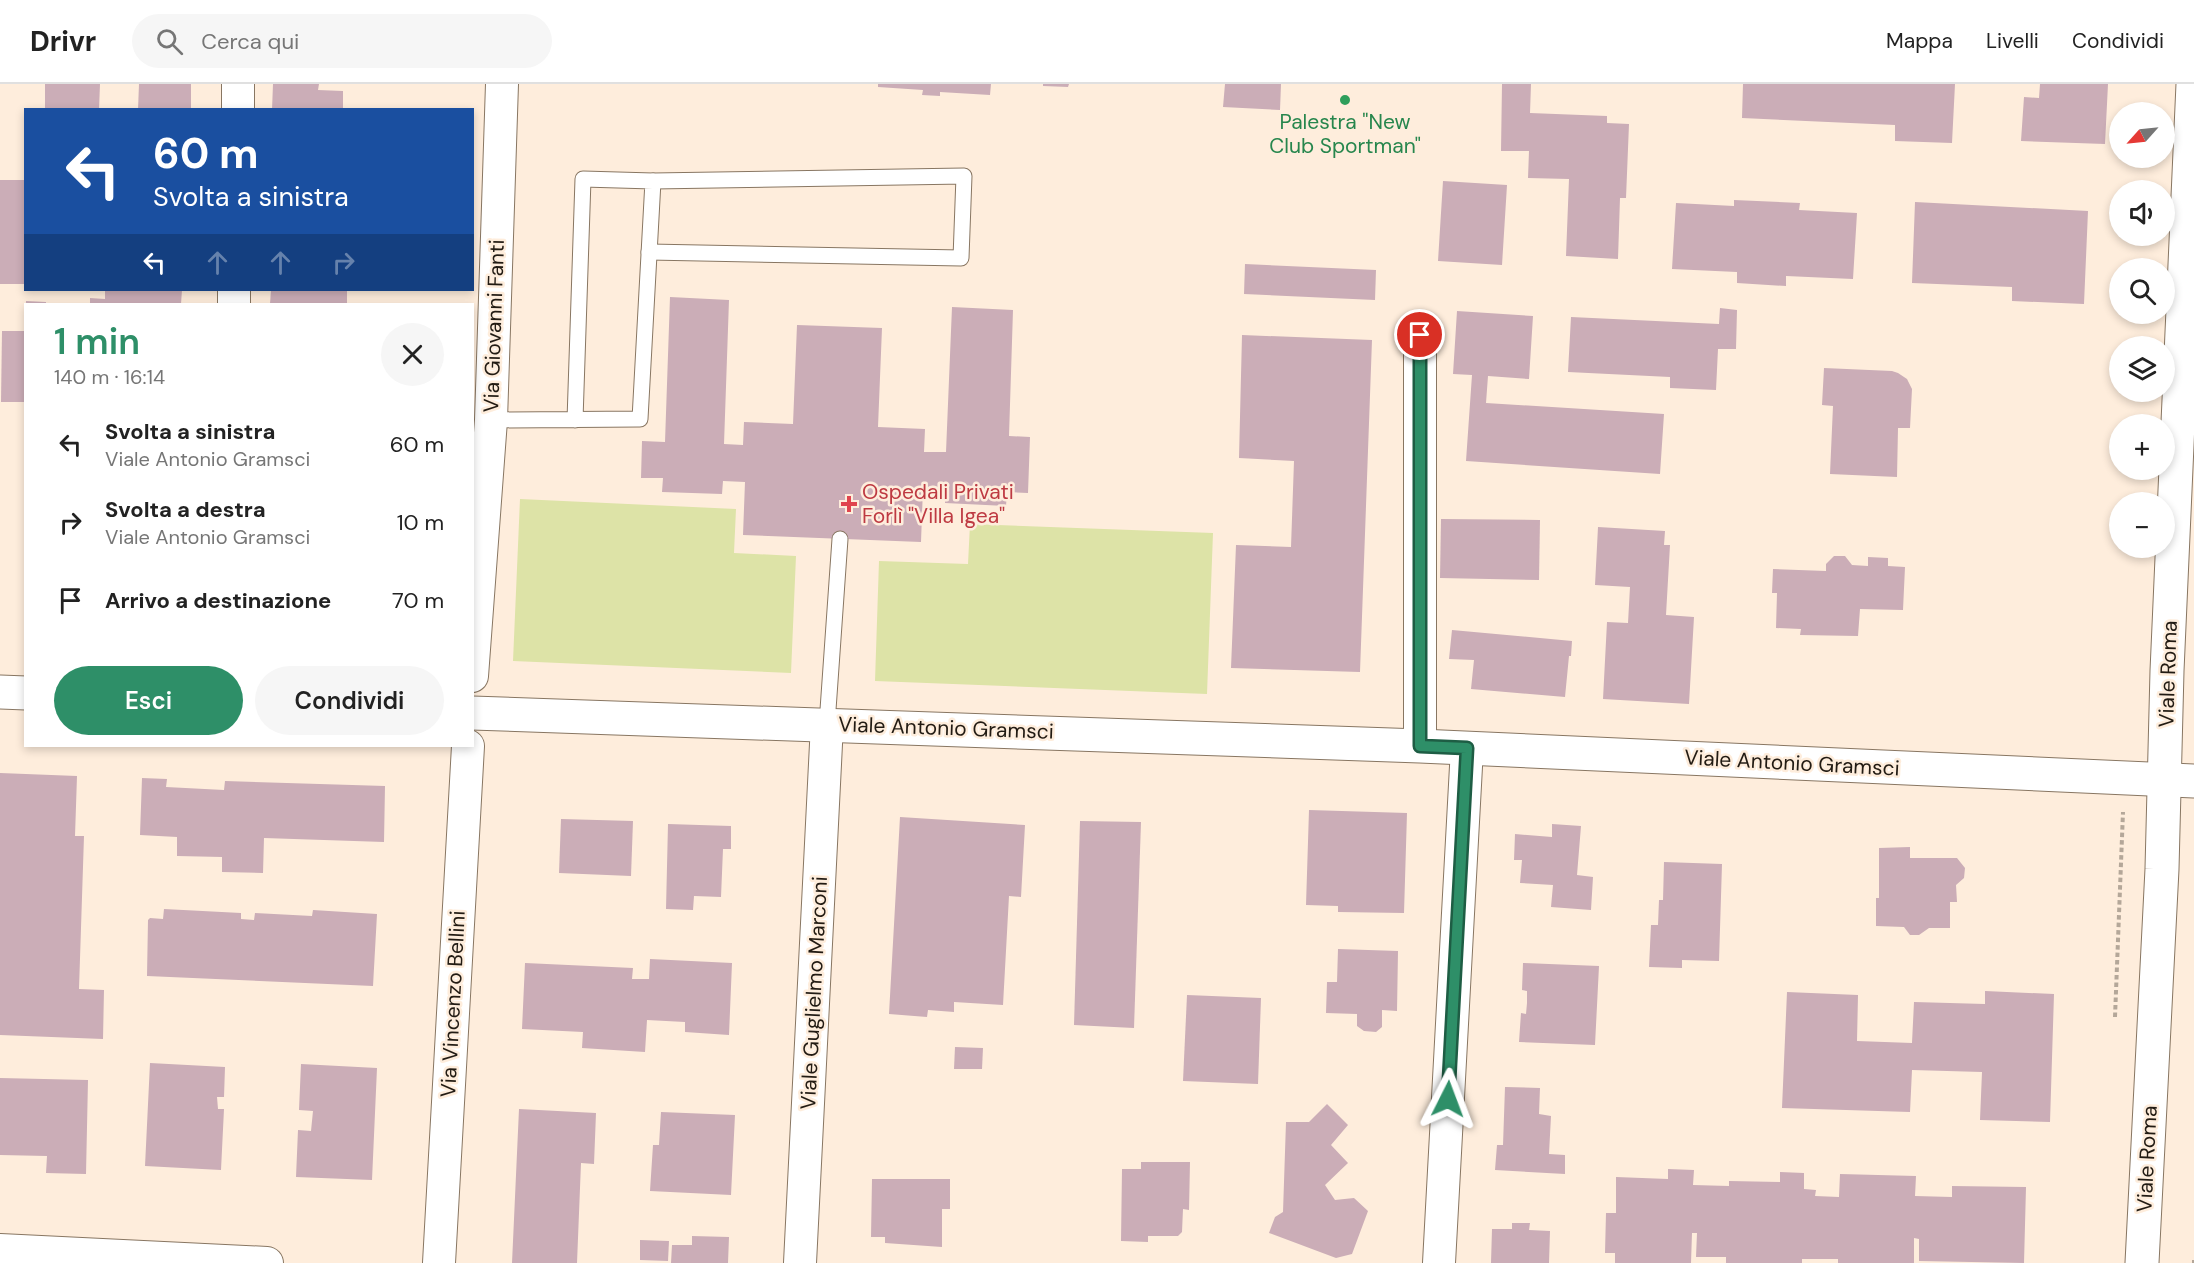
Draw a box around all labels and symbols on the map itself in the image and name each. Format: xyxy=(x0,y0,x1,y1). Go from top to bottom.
marker: Palestra "New Club Sportman" xyxy=(1338,93,1352,107)
north arrow xyxy=(2109,102,2175,168)
place label: Palestra "New Club Sportman" xyxy=(1269,108,1421,160)
street label: Via Giovanni Fanti xyxy=(477,239,511,413)
pin xyxy=(1394,309,1445,360)
place label: Ospedali Privati Forlì "Villa Igea" xyxy=(862,478,1014,530)
marker: Ospedali Privati Forlì "Villa Igea" xyxy=(840,495,858,513)
street label: Viale Roma xyxy=(2152,620,2184,728)
street label: Viale Antonio Gramsci xyxy=(838,710,1054,746)
street label: Viale Antonio Gramsci xyxy=(1684,743,1900,783)
street label: Viale Guglielmo Marconi xyxy=(794,876,834,1110)
street label: Via Vincenzo Bellini xyxy=(434,910,472,1098)
position arrow xyxy=(1416,1067,1480,1131)
street label: Viale Roma xyxy=(2130,1105,2164,1213)

